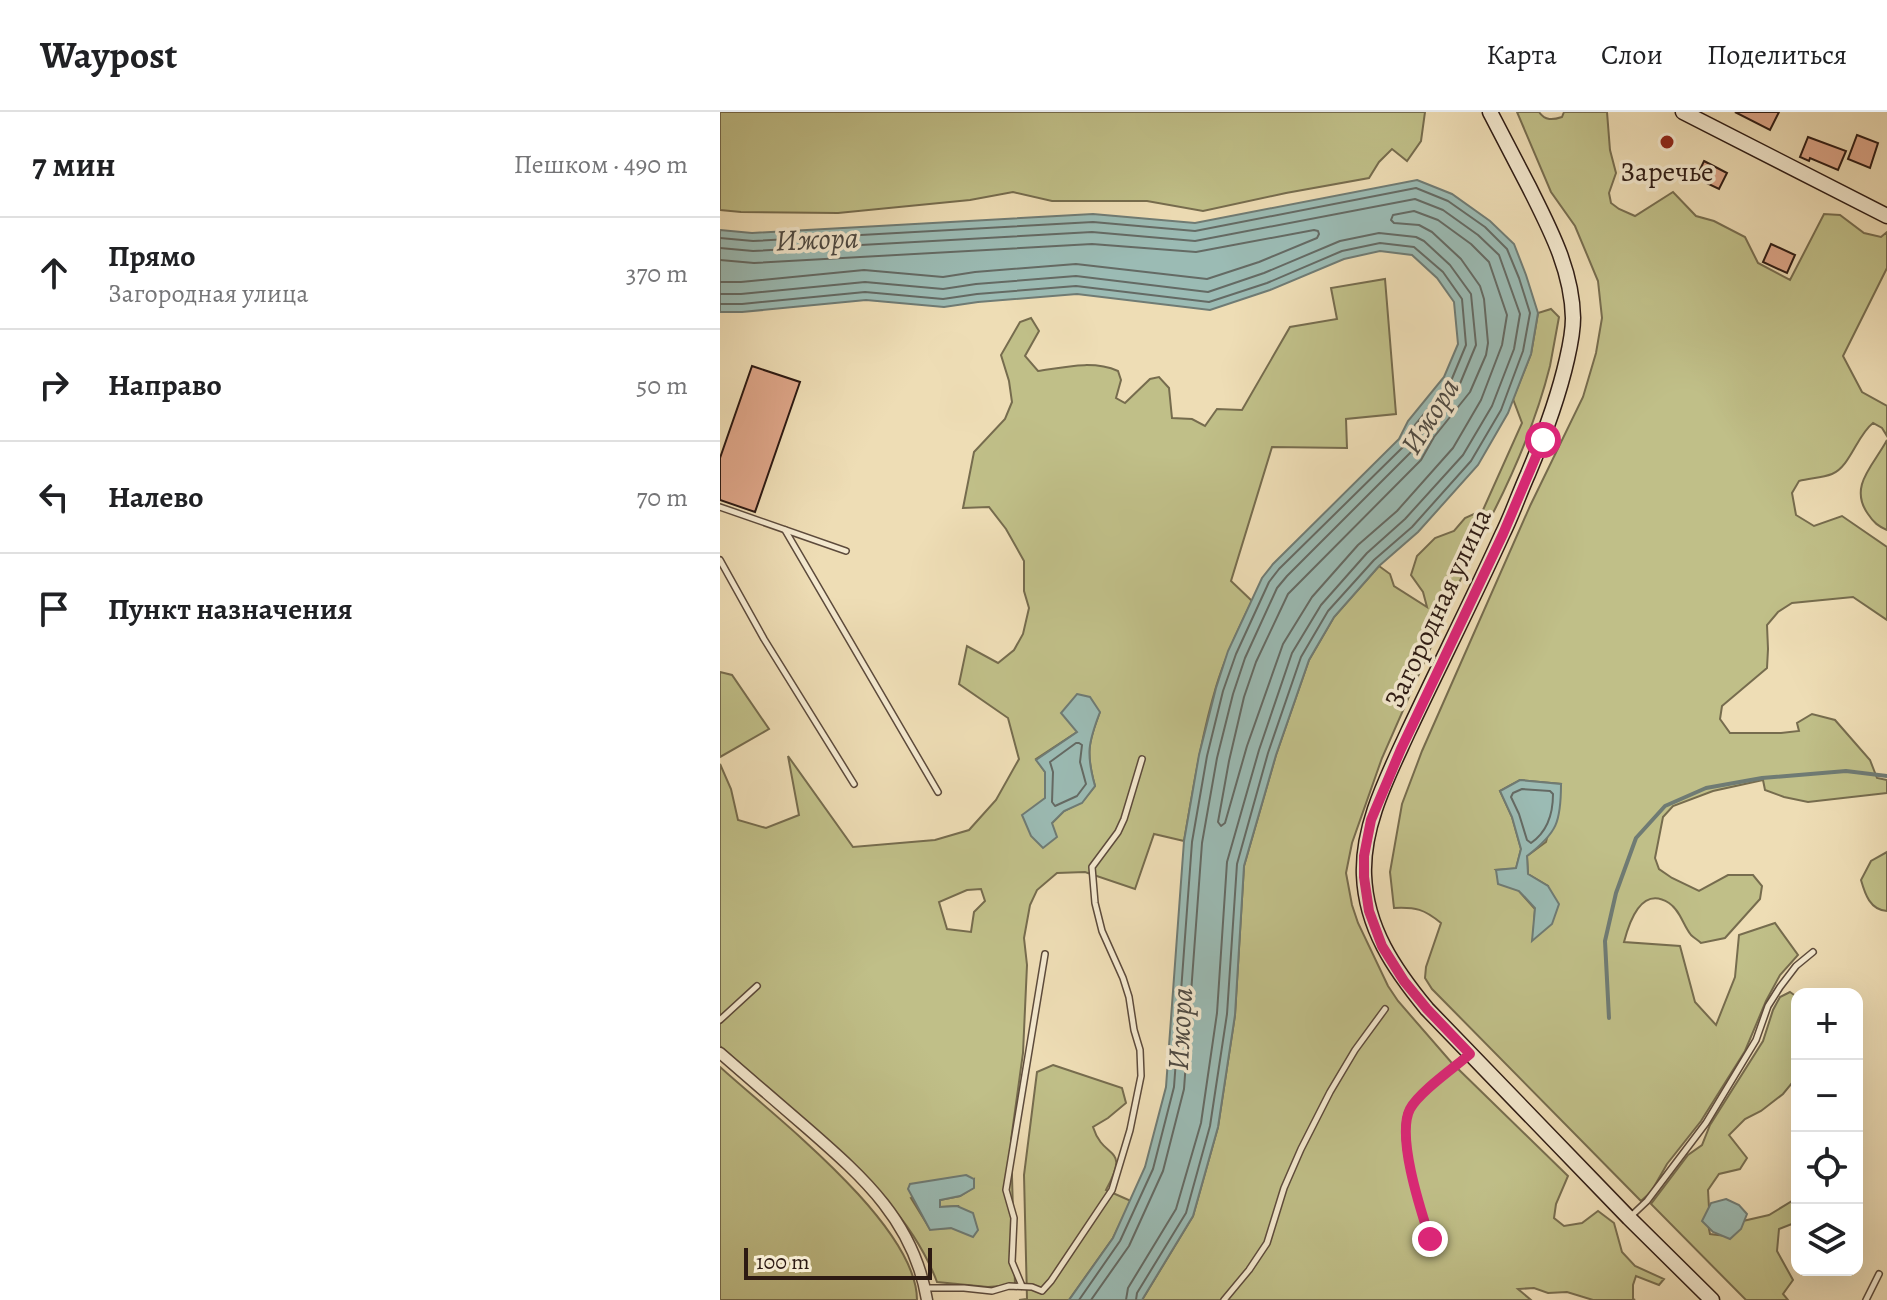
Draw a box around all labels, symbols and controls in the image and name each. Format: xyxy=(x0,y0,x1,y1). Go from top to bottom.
text: Waypost xyxy=(40,29,177,81)
text: Карта xyxy=(1486,36,1557,74)
text: Слои xyxy=(1601,36,1663,74)
text: Поделиться xyxy=(1707,36,1847,74)
marker: Заречье xyxy=(1658,133,1676,151)
text: 7 мин xyxy=(32,141,116,188)
text: Пешком · 490 m xyxy=(514,147,688,182)
place label: Заречье xyxy=(1620,153,1714,191)
water label: Ижора xyxy=(775,218,859,260)
text: Прямо xyxy=(108,236,195,276)
icon: ahead xyxy=(32,251,76,295)
text: 370 m xyxy=(626,256,688,291)
text: Загородная улица xyxy=(108,276,309,311)
icon: right xyxy=(32,363,76,407)
text: Направо xyxy=(108,365,222,405)
text: 50 m xyxy=(636,368,688,403)
water label: Ижора xyxy=(1391,370,1469,462)
route start xyxy=(1525,422,1561,458)
icon: left xyxy=(32,475,76,519)
text: Налево xyxy=(108,477,203,517)
text: 70 m xyxy=(636,480,688,515)
street label: Загородная улица xyxy=(1375,502,1501,714)
icon: arrive xyxy=(32,587,76,631)
text: Пункт назначения xyxy=(108,589,353,629)
water label: Ижора xyxy=(1158,986,1202,1072)
map controls xyxy=(1791,988,1863,1276)
button: + xyxy=(1791,988,1863,1060)
button: − xyxy=(1791,1060,1863,1132)
button: locate xyxy=(1791,1132,1863,1204)
button: layers xyxy=(1791,1204,1863,1276)
route end xyxy=(1412,1221,1448,1257)
scale bar xyxy=(744,1244,932,1280)
text: 100 m xyxy=(756,1247,810,1277)

